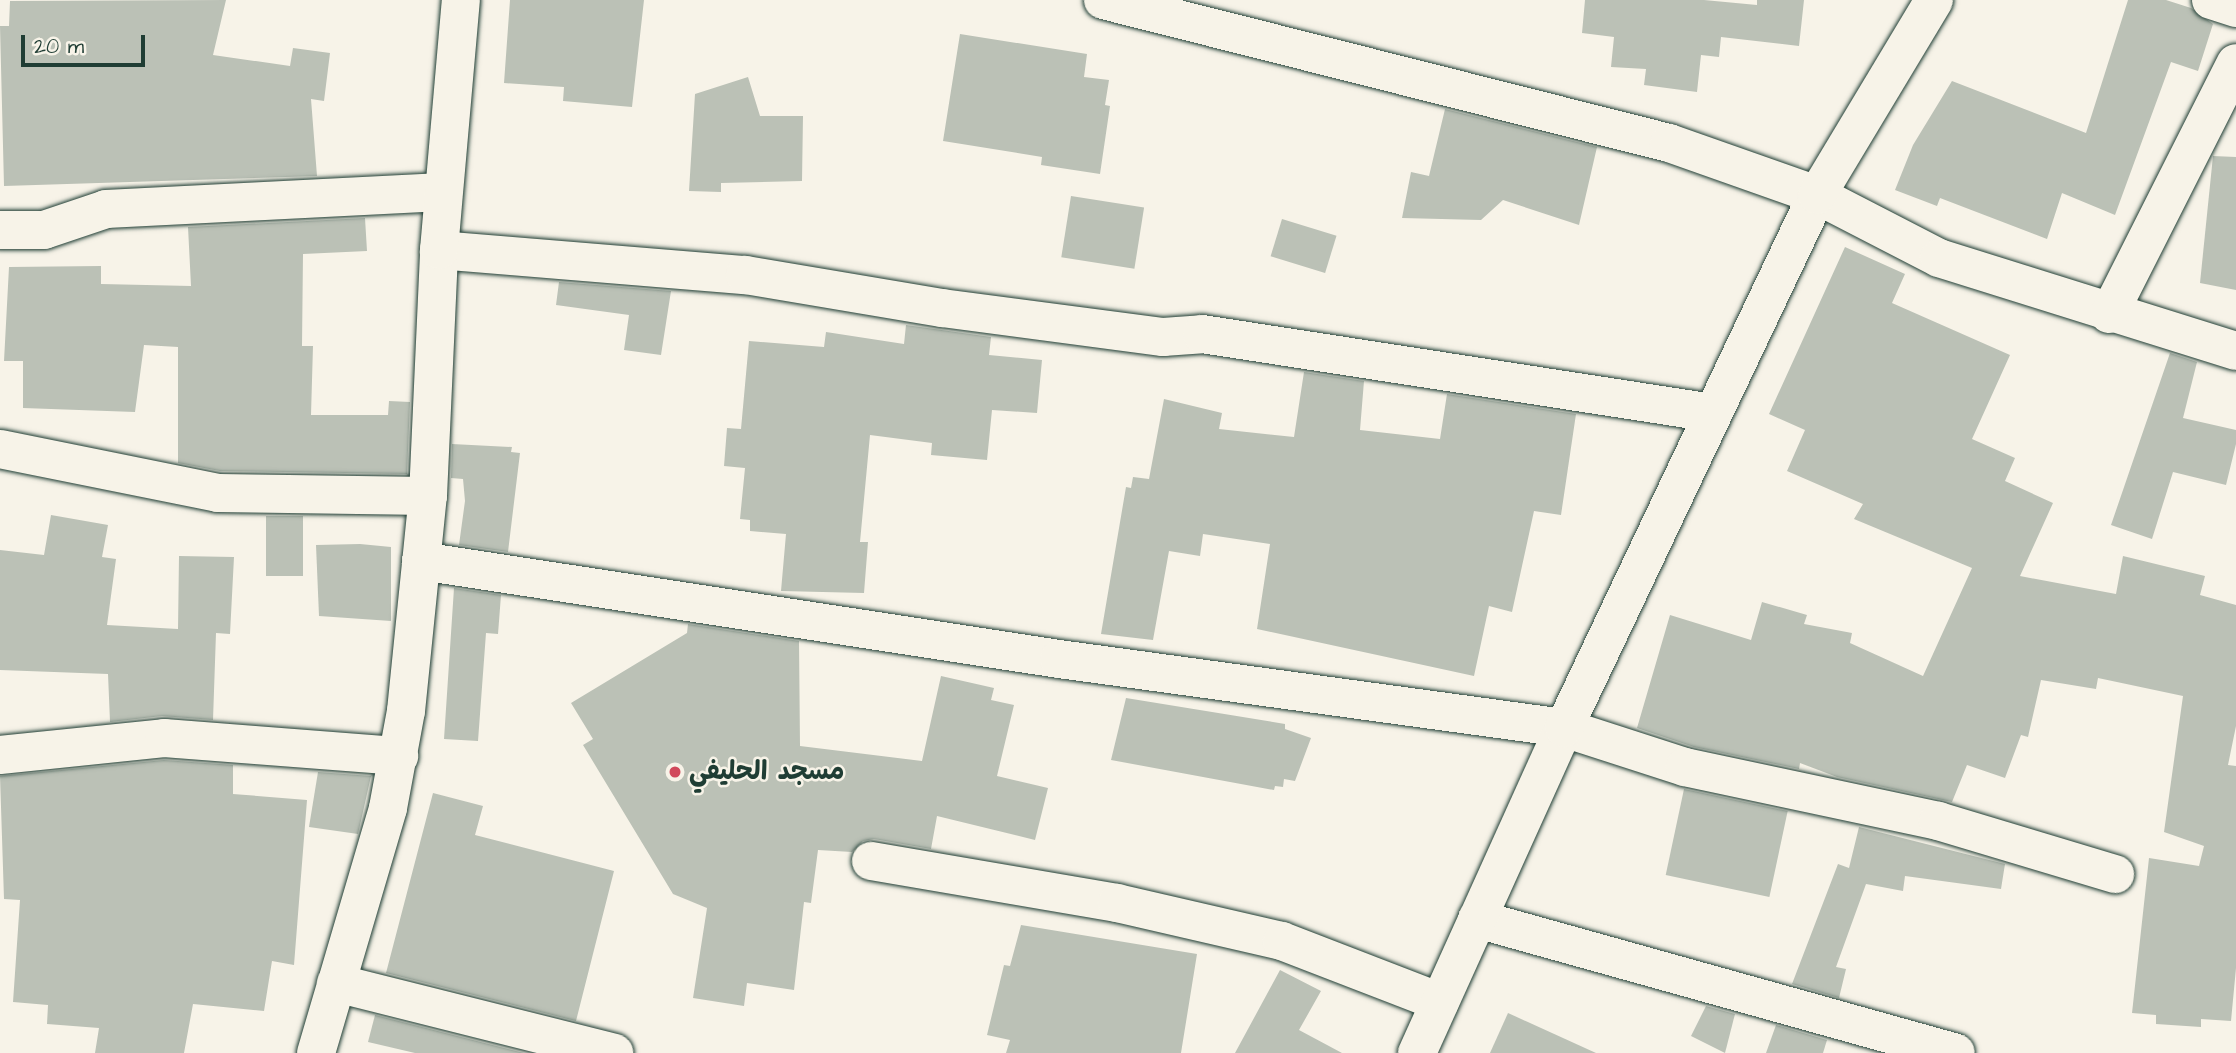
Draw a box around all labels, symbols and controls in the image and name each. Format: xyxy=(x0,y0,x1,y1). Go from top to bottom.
scale bar xyxy=(24,21,149,65)
text: 20 m xyxy=(34,32,84,61)
place label: مسجد الحليفي xyxy=(689,756,844,788)
marker: مسجد الحليفي xyxy=(667,764,683,780)

